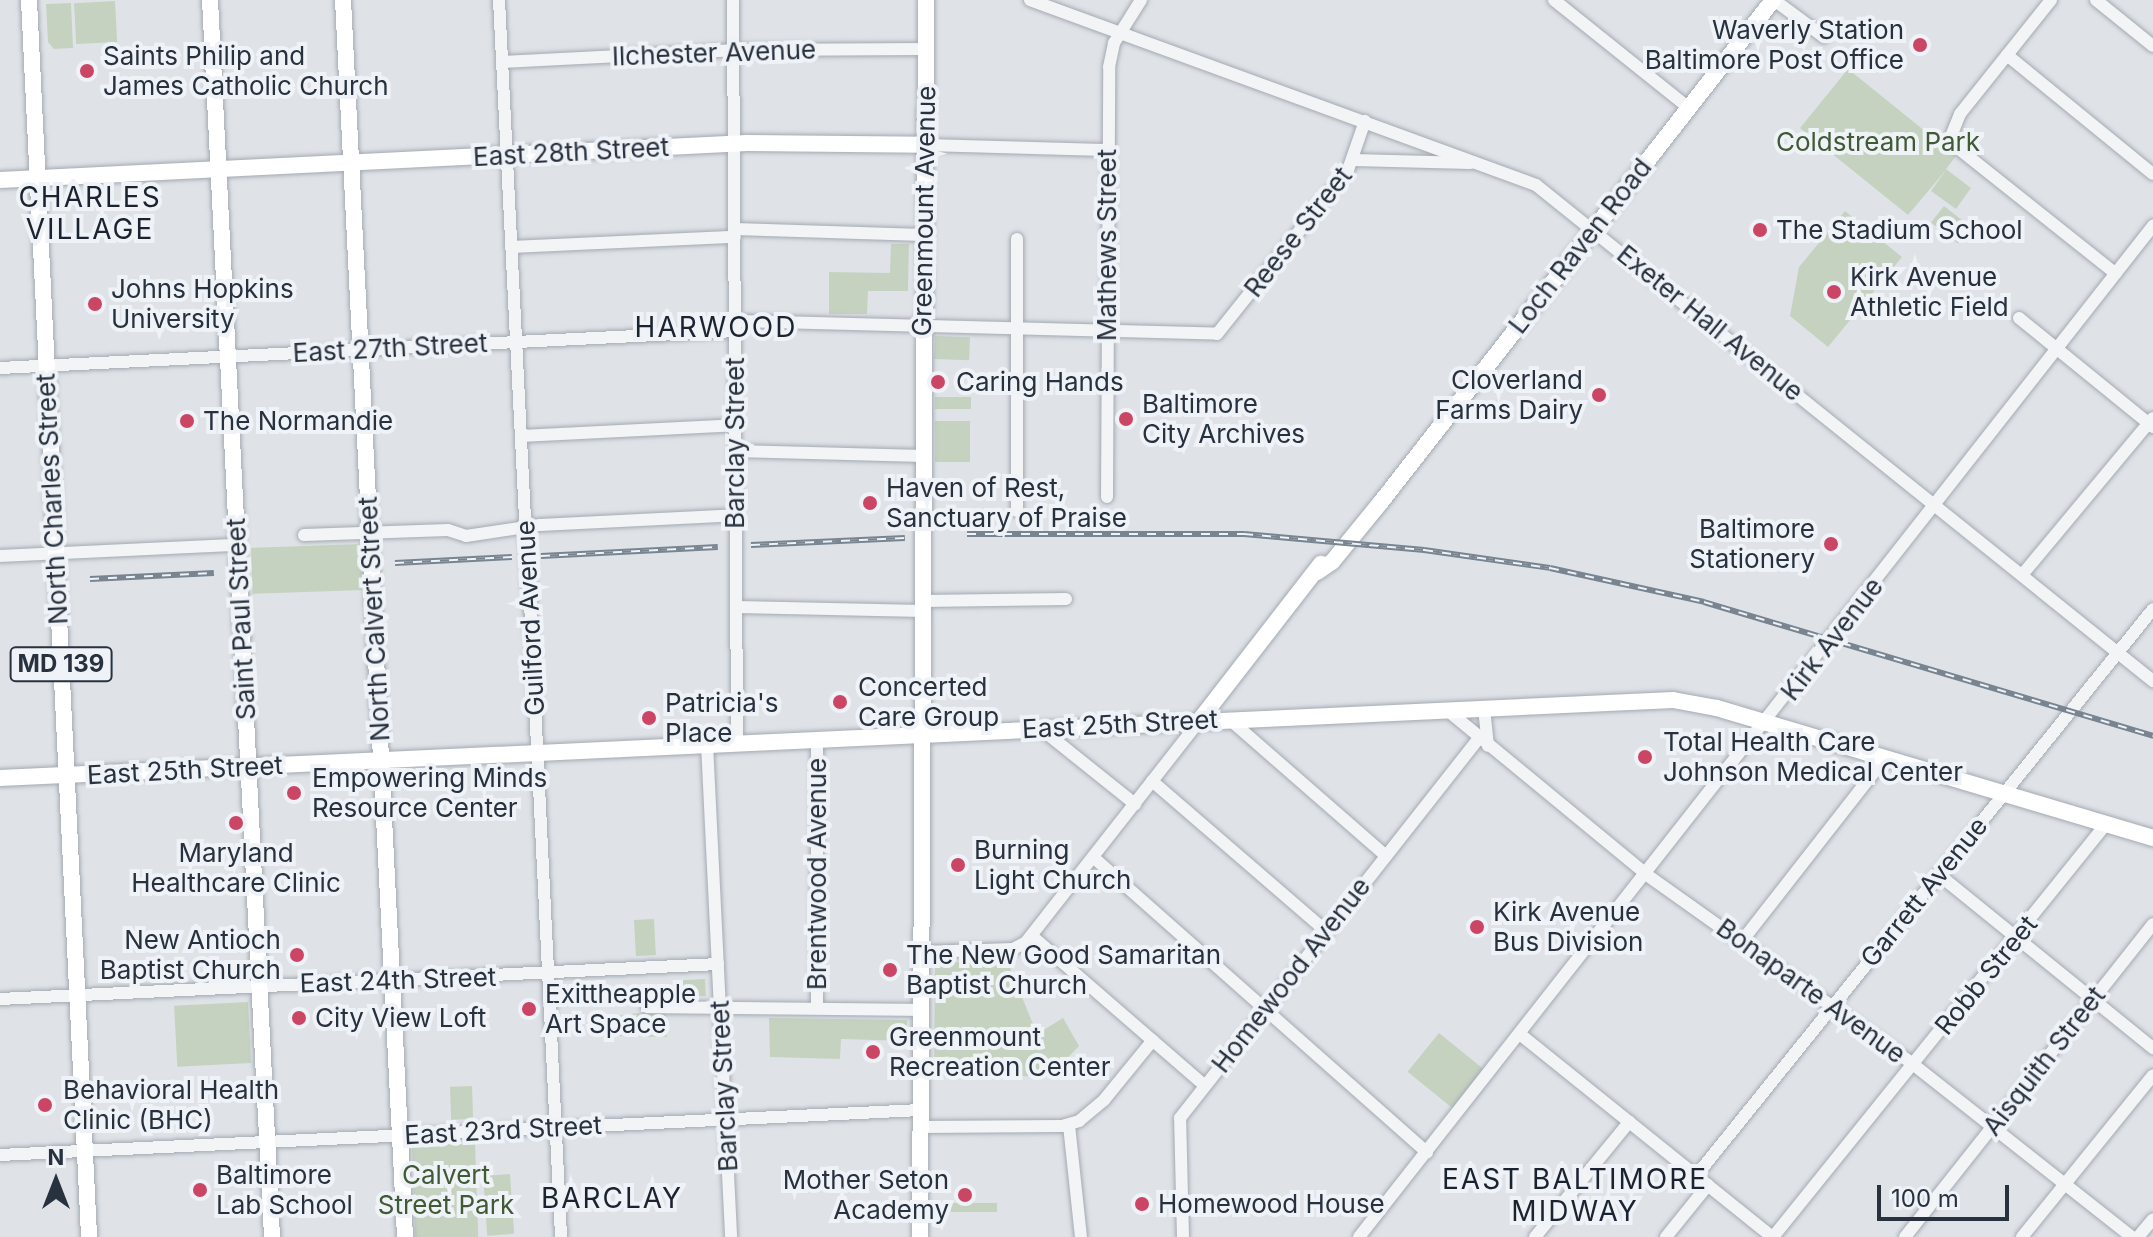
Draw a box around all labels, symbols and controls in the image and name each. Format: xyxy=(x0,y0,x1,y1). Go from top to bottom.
place label: Waverly Station Baltimore Post Office xyxy=(1645,14,1904,76)
street label: Ilchester Avenue xyxy=(611,34,817,72)
marker: Waverly Station Baltimore Post Office xyxy=(1911,36,1929,54)
place label: Saints Philip and James Catholic Church xyxy=(103,40,389,102)
marker: Saints Philip and James Catholic Church xyxy=(78,62,96,80)
street label: Greenmount Avenue xyxy=(906,85,942,337)
park label: Coldstream Park xyxy=(1776,126,1980,158)
street label: East 28th Street xyxy=(472,131,670,173)
street label: Mathews Street xyxy=(1091,149,1123,341)
street label: Loch Raven Road xyxy=(1502,152,1658,340)
street label: Reese Street xyxy=(1238,161,1358,303)
district label: CHARLES VILLAGE xyxy=(18,180,162,246)
place label: The Stadium School xyxy=(1776,214,2023,246)
marker: The Stadium School xyxy=(1751,221,1769,239)
street label: Exeter Hall Avenue xyxy=(1611,238,1809,408)
place label: Kirk Avenue Athletic Field xyxy=(1850,261,2009,322)
place label: Johns Hopkins University xyxy=(111,273,294,334)
marker: Kirk Avenue Athletic Field xyxy=(1825,283,1843,301)
marker: Johns Hopkins University xyxy=(86,295,104,313)
district label: HARWOOD xyxy=(635,310,797,344)
street label: East 27th Street xyxy=(292,327,488,369)
street label: Barclay Street xyxy=(719,357,751,529)
place label: Cloverland Farms Dairy xyxy=(1435,364,1583,426)
place label: Caring Hands xyxy=(956,366,1124,398)
marker: Caring Hands xyxy=(927,371,949,393)
street label: North Charles Street xyxy=(30,373,74,625)
marker: Cloverland Farms Dairy xyxy=(1590,386,1608,404)
place label: Baltimore City Archives xyxy=(1142,388,1305,450)
place label: The Normandie xyxy=(203,405,393,437)
marker: Baltimore City Archives xyxy=(1117,410,1135,428)
marker: The Normandie xyxy=(178,412,196,430)
place label: Haven of Rest, Sanctuary of Praise xyxy=(886,472,1127,534)
marker: Haven of Rest, Sanctuary of Praise xyxy=(861,494,879,512)
street label: North Calvert Street xyxy=(352,496,396,742)
place label: Baltimore Stationery xyxy=(1689,513,1815,574)
street label: Saint Paul Street xyxy=(220,517,262,721)
street label: Guilford Avenue xyxy=(509,519,551,717)
marker: Baltimore Stationery xyxy=(1822,535,1840,553)
street label: Kirk Avenue xyxy=(1774,571,1890,707)
road number: MD 139 xyxy=(9,644,113,684)
place label: Concerted Care Group xyxy=(858,671,999,732)
place label: Patricia's Place xyxy=(665,687,778,748)
marker: Concerted Care Group xyxy=(829,691,851,713)
street label: East 25th Street xyxy=(1021,703,1219,745)
marker: Patricia's Place xyxy=(640,709,658,727)
place label: Total Health Care Johnson Medical Center xyxy=(1663,726,1963,788)
marker: Total Health Care Johnson Medical Center xyxy=(1634,746,1656,768)
street label: East 25th Street xyxy=(86,749,284,791)
street label: Brentwood Avenue xyxy=(801,758,833,990)
place label: Empowering Minds Resource Center xyxy=(312,762,547,824)
marker: Empowering Minds Resource Center xyxy=(283,782,305,804)
street label: Garrett Avenue xyxy=(1854,811,1994,973)
marker: Maryland Healthcare Clinic xyxy=(225,812,247,834)
place label: Burning Light Church xyxy=(974,834,1131,896)
place label: Maryland Healthcare Clinic xyxy=(131,837,341,898)
marker: Burning Light Church xyxy=(949,856,967,874)
street label: Homewood Avenue xyxy=(1205,871,1377,1079)
place label: Kirk Avenue Bus Division xyxy=(1493,896,1643,958)
street label: Robb Street xyxy=(1928,909,2044,1041)
street label: Bonaparte Avenue xyxy=(1711,912,1911,1070)
marker: Kirk Avenue Bus Division xyxy=(1468,918,1486,936)
place label: New Antioch Baptist Church xyxy=(100,924,281,986)
place label: The New Good Samaritan Baptist Church xyxy=(906,939,1221,1000)
marker: New Antioch Baptist Church xyxy=(288,946,306,964)
street label: East 24th Street xyxy=(299,961,497,999)
marker: The New Good Samaritan Baptist Church xyxy=(881,961,899,979)
place label: Exittheapple Art Space xyxy=(545,978,696,1040)
street label: Aisquith Street xyxy=(1976,980,2112,1142)
street label: Barclay Street xyxy=(704,999,744,1173)
marker: Exittheapple Art Space xyxy=(520,1000,538,1018)
place label: City View Loft xyxy=(315,1002,486,1034)
marker: City View Loft xyxy=(290,1009,308,1027)
place label: Greenmount Recreation Center xyxy=(889,1021,1111,1082)
marker: Greenmount Recreation Center xyxy=(864,1043,882,1061)
place label: Behavioral Health Clinic (BHC) xyxy=(63,1074,279,1136)
marker: Behavioral Health Clinic (BHC) xyxy=(34,1094,56,1116)
street label: East 23rd Street xyxy=(403,1109,603,1151)
north arrow xyxy=(16,1141,96,1221)
text: N xyxy=(48,1144,64,1170)
place label: Baltimore Lab School xyxy=(216,1159,353,1220)
park label: Calvert Street Park xyxy=(378,1159,514,1220)
district label: EAST BALTIMORE MIDWAY xyxy=(1442,1162,1708,1228)
place label: Mother Seton Academy xyxy=(783,1164,949,1226)
scale bar xyxy=(1881,1169,2013,1219)
marker: Baltimore Lab School xyxy=(191,1181,209,1199)
district label: BARCLAY xyxy=(541,1181,683,1215)
text: 100 m xyxy=(1891,1184,1959,1213)
marker: Mother Seton Academy xyxy=(956,1186,974,1204)
place label: Homewood House xyxy=(1158,1188,1385,1220)
marker: Homewood House xyxy=(1133,1195,1151,1213)

